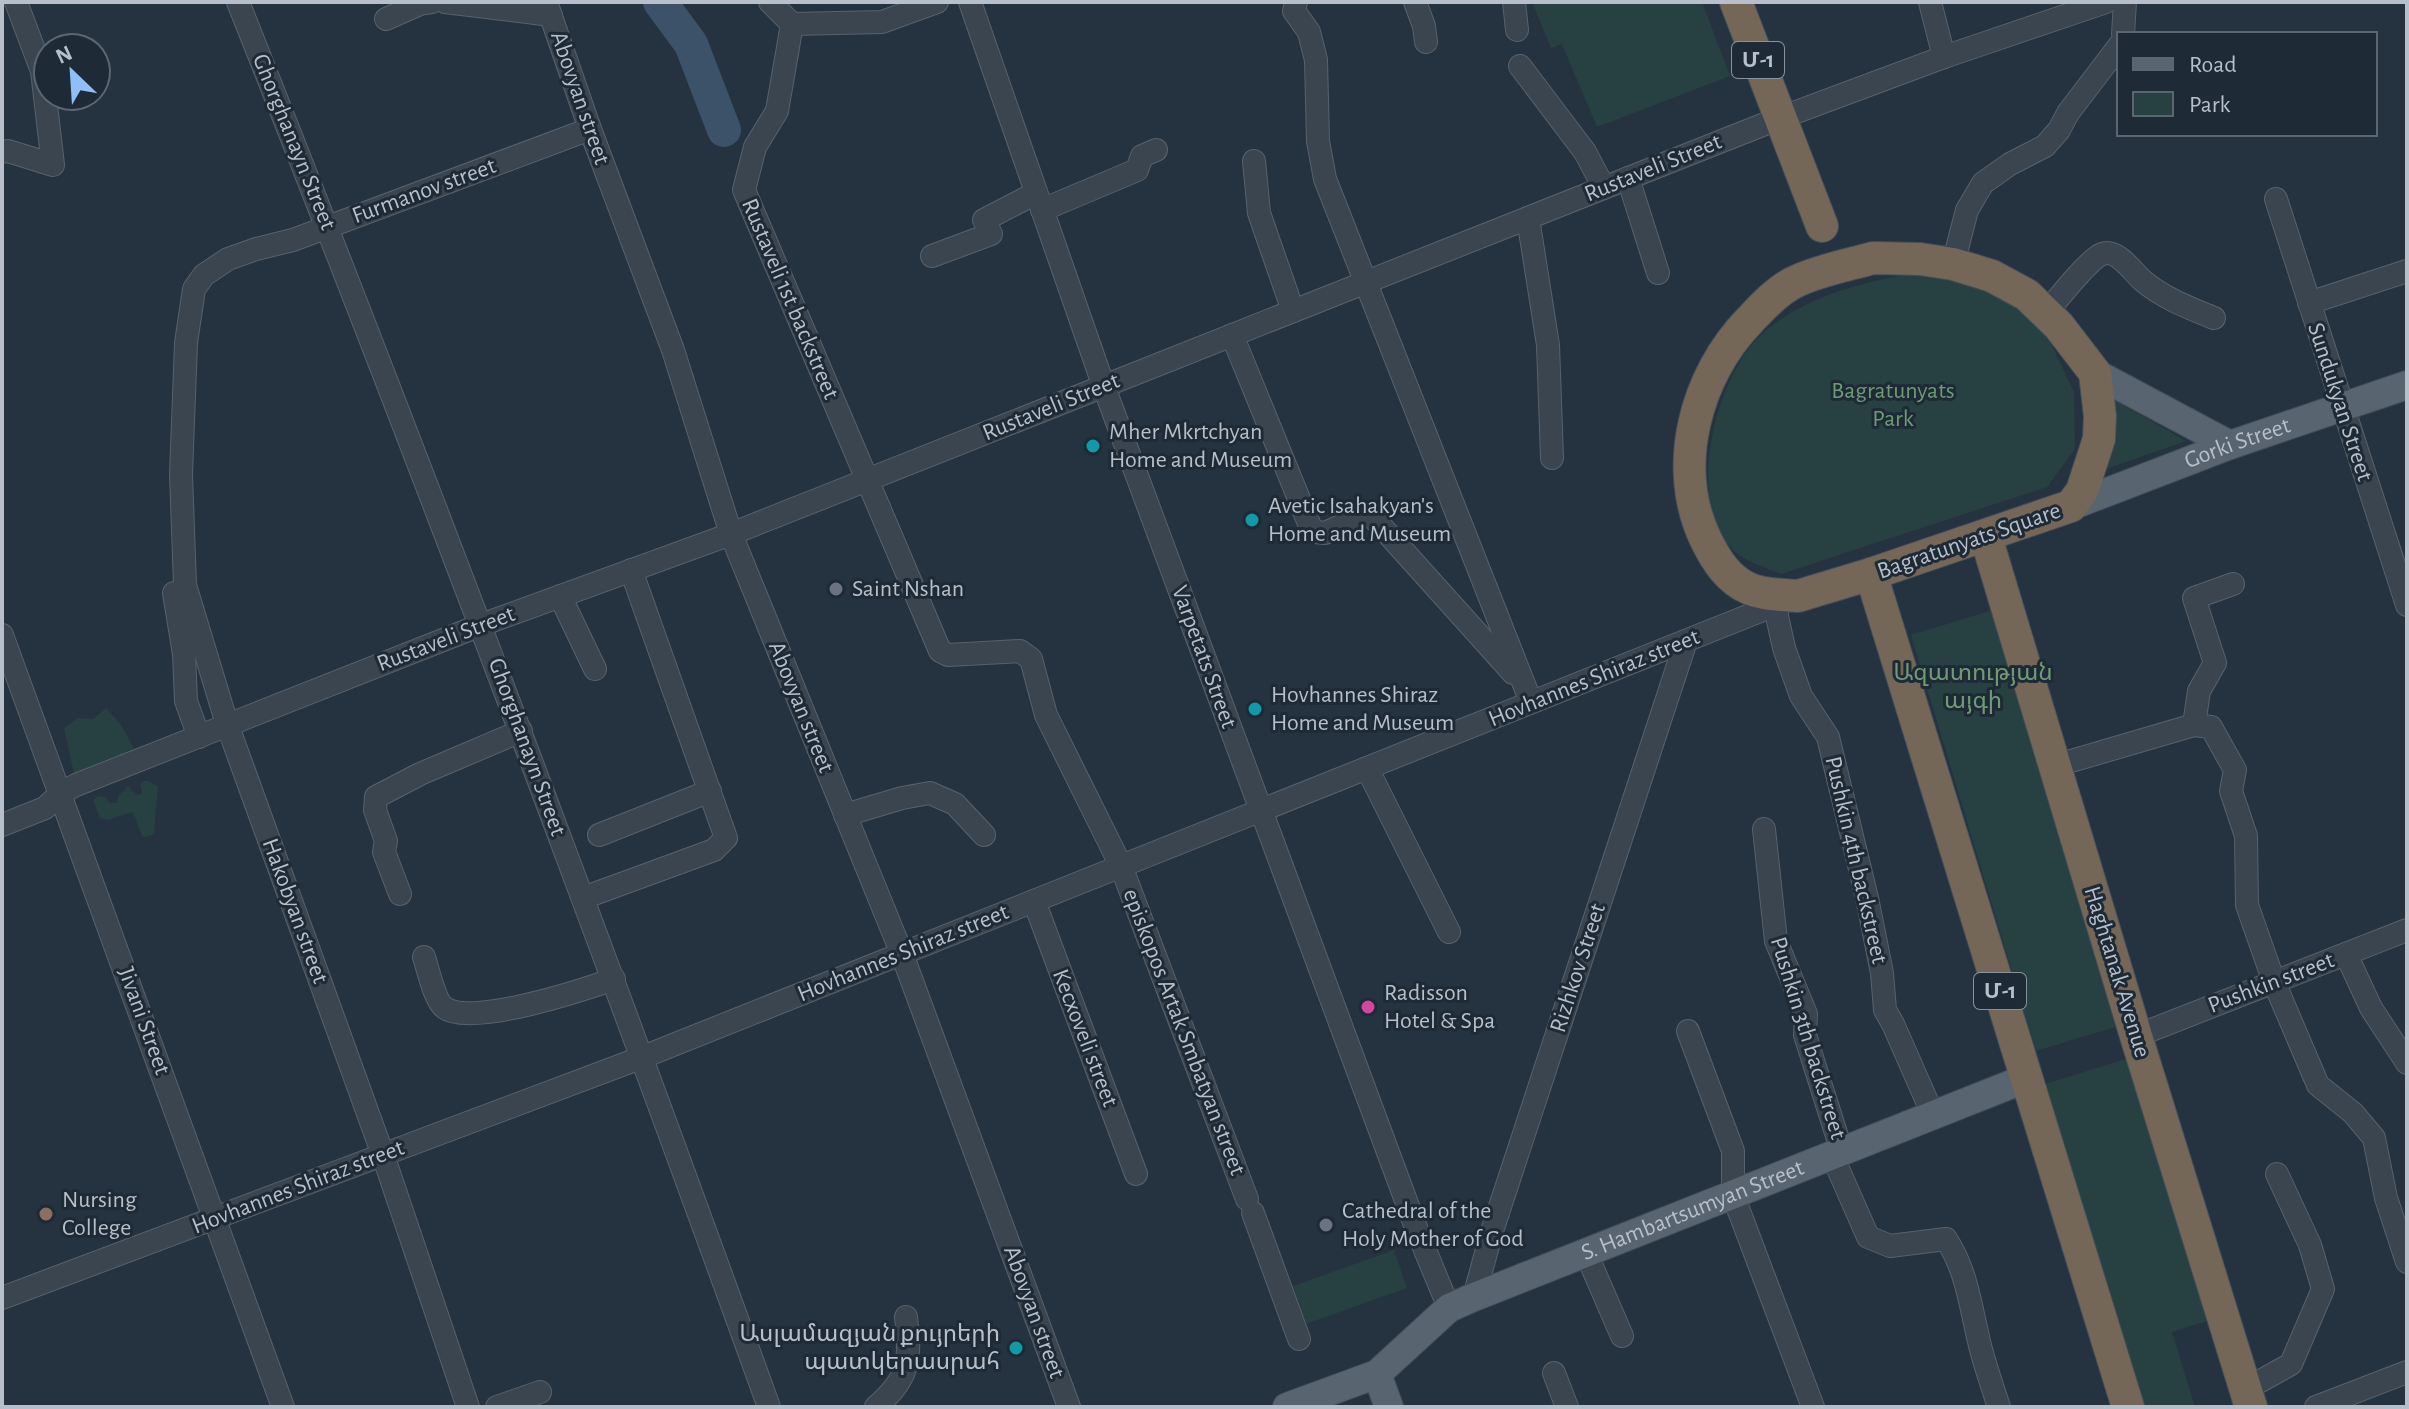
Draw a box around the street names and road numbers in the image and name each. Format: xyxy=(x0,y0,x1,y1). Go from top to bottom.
street label: Abovyan street xyxy=(546,28,614,168)
road number: Մ-1 xyxy=(1732,42,1784,78)
street label: Ghorghanayn Street xyxy=(248,51,340,234)
street label: Rustaveli Street xyxy=(1581,130,1725,206)
street label: Furmanov street xyxy=(349,154,499,228)
street label: Rustaveli 1st backstreet xyxy=(737,195,843,403)
street label: Sundukyan Street xyxy=(2303,320,2377,484)
street label: Rustaveli Street xyxy=(979,369,1123,445)
street label: Gorki Street xyxy=(2181,413,2294,473)
street label: Bagratunyats Square xyxy=(1874,498,2064,584)
street label: Varpetats Street xyxy=(1167,582,1241,732)
street label: Rustaveli Street xyxy=(374,602,519,676)
street label: Hovhannes Shiraz street xyxy=(1485,625,1703,731)
street label: Abovyan street xyxy=(764,638,838,776)
street label: Ghorghanayn Street xyxy=(484,655,570,839)
street label: Pushkin 4th backstreet xyxy=(1820,754,1892,966)
street label: Hakobyan street xyxy=(258,835,332,987)
street label: Haghtanak Avenue xyxy=(2079,883,2155,1061)
street label: episkopos Artak Smbatyan street xyxy=(1118,885,1250,1179)
street label: Hovhannes Shiraz street xyxy=(794,900,1012,1006)
street label: Rizhkov Street xyxy=(1546,900,1610,1035)
street label: Pushkin 3th backstreet xyxy=(1766,934,1850,1142)
street label: Pushkin street xyxy=(2205,948,2338,1018)
street label: Jivani Street xyxy=(113,964,175,1078)
street label: Kecxoveli street xyxy=(1048,966,1122,1110)
road number: Մ-1 xyxy=(1974,973,2026,1009)
street label: Hovhannes Shiraz street xyxy=(189,1135,408,1239)
street label: S. Hambartsumyan Street xyxy=(1578,1155,1808,1265)
street label: Abovyan street xyxy=(999,1243,1069,1382)

